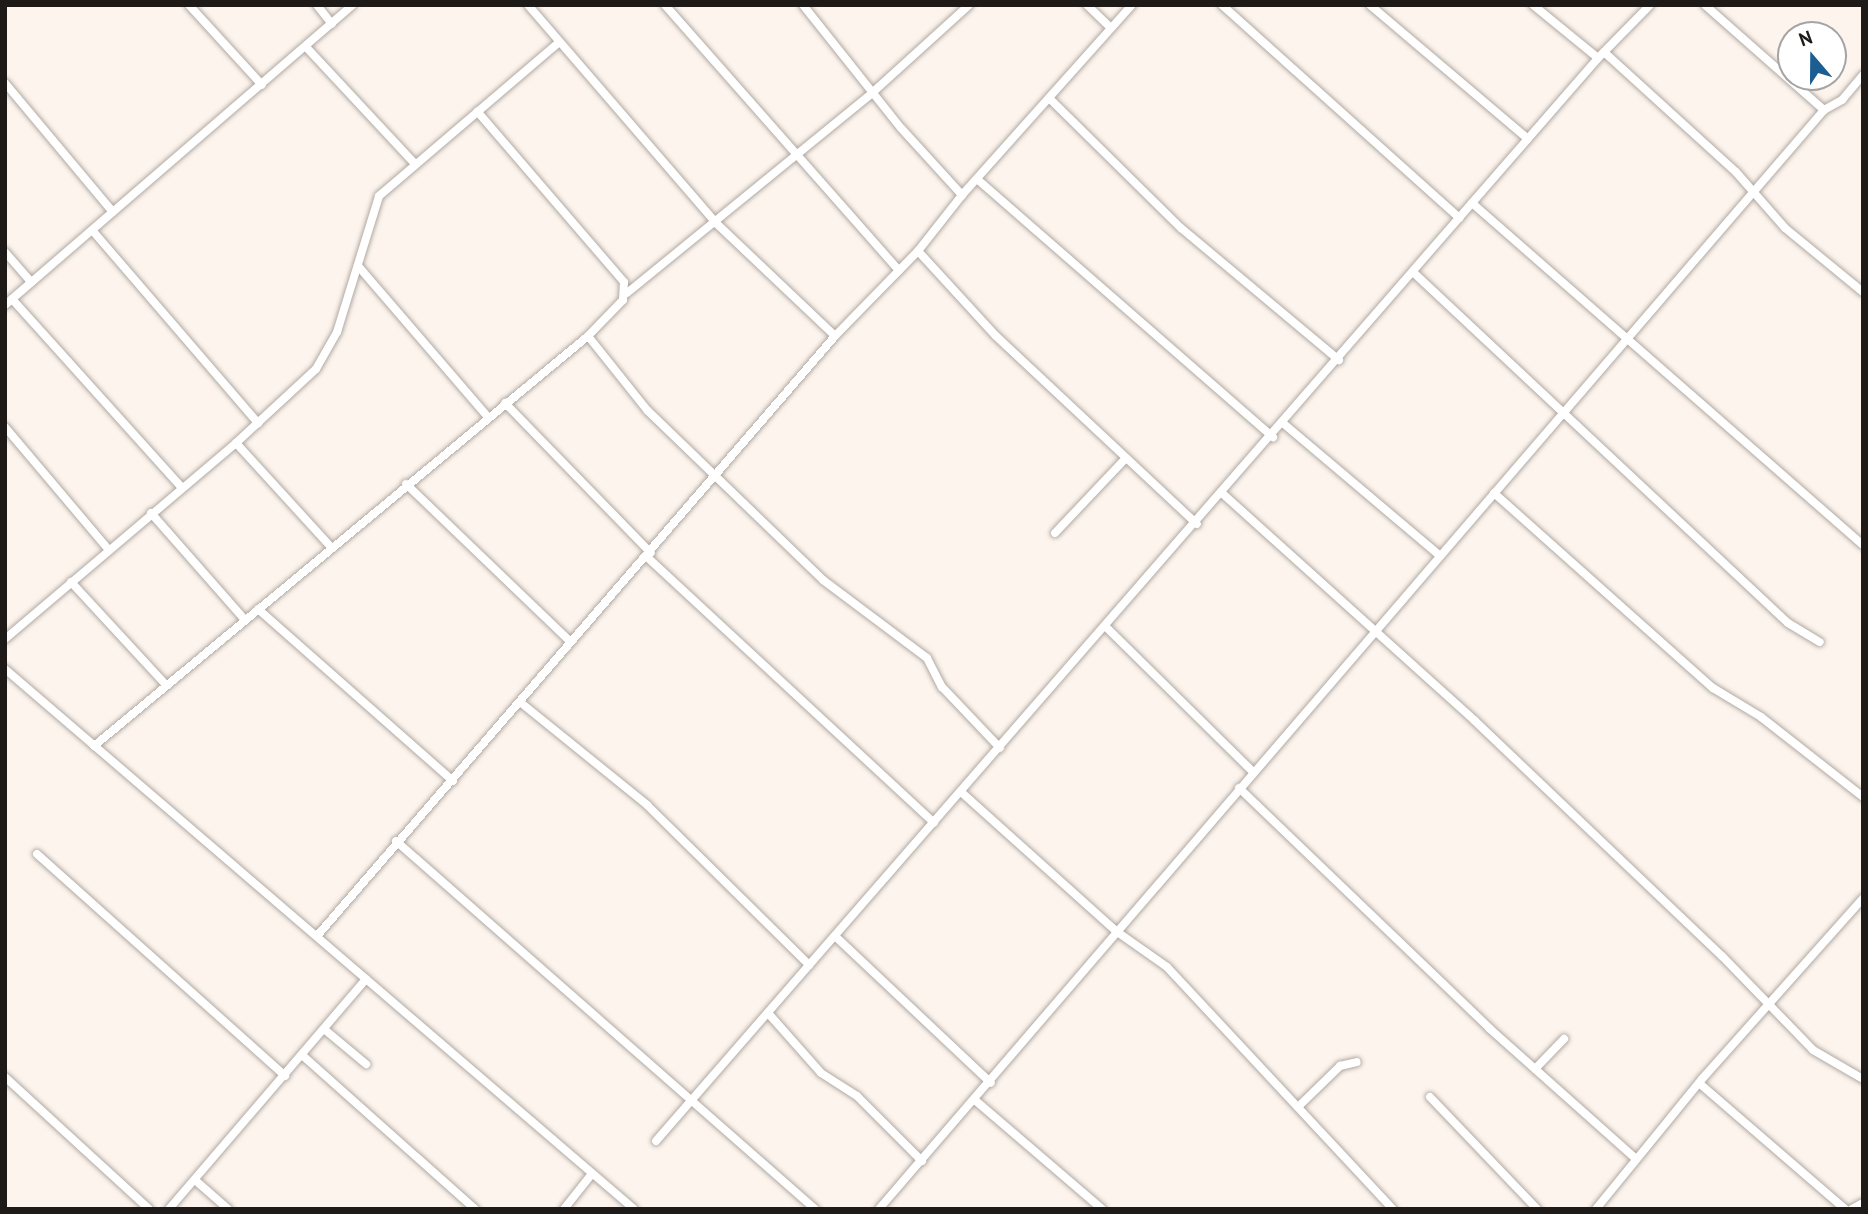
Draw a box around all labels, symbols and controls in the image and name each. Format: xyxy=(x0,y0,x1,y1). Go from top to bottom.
north arrow xyxy=(1777,21,1847,91)
text: N xyxy=(1796,25,1815,52)

